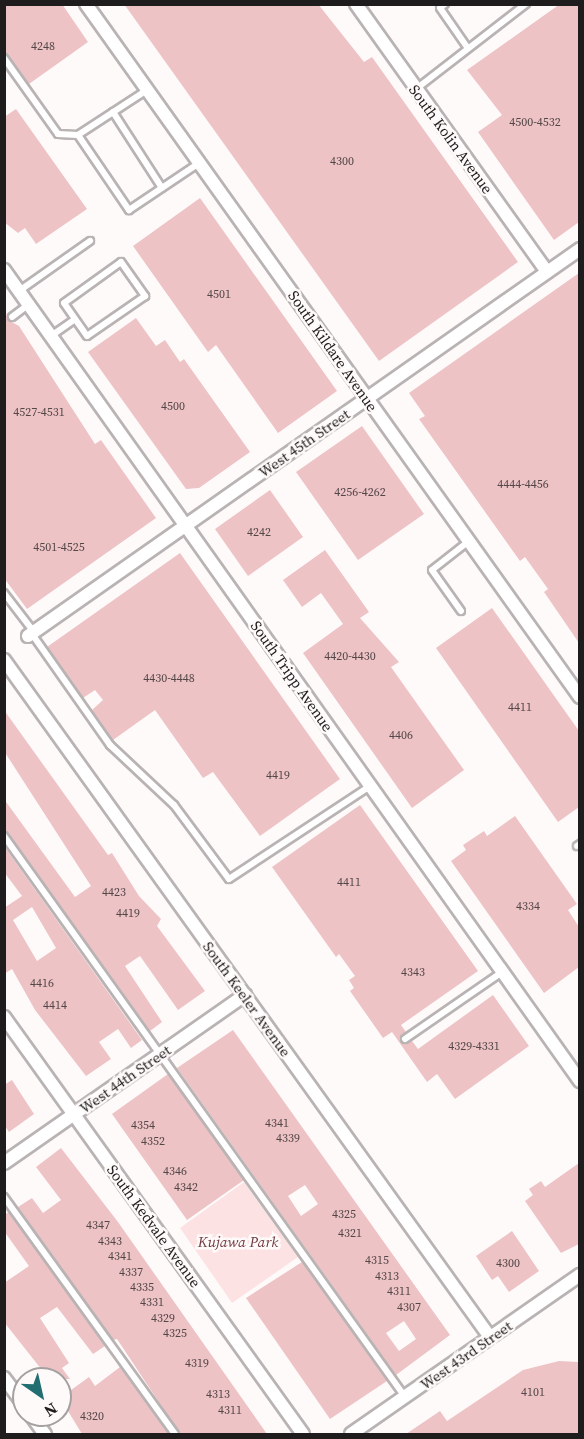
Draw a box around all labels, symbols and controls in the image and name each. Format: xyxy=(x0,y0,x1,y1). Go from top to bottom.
house number: 4248 xyxy=(31,40,55,54)
street label: South Kolin Avenue xyxy=(405,81,497,197)
house number: 4500-4532 xyxy=(509,116,561,130)
house number: 4300 xyxy=(330,155,354,169)
street label: South Kildare Avenue xyxy=(285,287,381,415)
house number: 4501 xyxy=(207,288,231,302)
house number: 4500 xyxy=(161,400,185,414)
street label: West 45th Street xyxy=(255,405,353,481)
house number: 4527-4531 xyxy=(13,406,65,420)
house number: 4444-4456 xyxy=(497,478,549,492)
house number: 4256-4262 xyxy=(334,486,386,500)
house number: 4242 xyxy=(247,526,271,540)
house number: 4501-4525 xyxy=(33,541,85,555)
street label: South Tripp Avenue xyxy=(247,617,337,735)
house number: 4420-4430 xyxy=(324,650,376,664)
house number: 4430-4448 xyxy=(143,672,195,686)
house number: 4411 xyxy=(508,701,532,715)
house number: 4406 xyxy=(389,729,413,743)
house number: 4419 xyxy=(266,769,290,783)
house number: 4411 xyxy=(337,876,361,890)
house number: 4423 xyxy=(102,886,126,900)
house number: 4334 xyxy=(516,900,540,914)
house number: 4419 xyxy=(116,907,140,921)
street label: South Keeler Avenue xyxy=(199,938,295,1060)
house number: 4343 xyxy=(401,966,425,980)
house number: 4416 xyxy=(30,977,54,991)
house number: 4414 xyxy=(43,999,67,1013)
house number: 4329-4331 xyxy=(448,1040,500,1054)
street label: West 44th Street xyxy=(76,1041,174,1117)
house number: 4341 xyxy=(265,1117,289,1131)
house number: 4354 xyxy=(131,1119,155,1133)
house number: 4339 xyxy=(276,1132,300,1146)
house number: 4352 xyxy=(141,1135,165,1149)
street label: South Kedvale Avenue xyxy=(103,1161,205,1291)
house number: 4346 xyxy=(163,1165,187,1179)
house number: 4342 xyxy=(174,1181,198,1195)
house number: 4325 xyxy=(332,1208,356,1222)
house number: 4347 xyxy=(86,1219,110,1233)
house number: 4321 xyxy=(338,1227,362,1241)
park label: Kujawa Park xyxy=(198,1233,278,1251)
house number: 4343 xyxy=(98,1235,122,1249)
house number: 4341 xyxy=(108,1250,132,1264)
house number: 4315 xyxy=(365,1254,389,1268)
house number: 4300 xyxy=(496,1257,520,1271)
house number: 4337 xyxy=(119,1266,143,1280)
house number: 4313 xyxy=(375,1270,399,1284)
house number: 4335 xyxy=(130,1281,154,1295)
house number: 4311 xyxy=(387,1285,411,1299)
house number: 4331 xyxy=(140,1296,164,1310)
house number: 4307 xyxy=(397,1301,421,1315)
house number: 4329 xyxy=(151,1312,175,1326)
street label: West 43rd Street xyxy=(417,1317,515,1393)
house number: 4325 xyxy=(163,1327,187,1341)
house number: 4319 xyxy=(185,1357,209,1371)
north arrow xyxy=(12,1367,72,1427)
house number: 4101 xyxy=(521,1386,545,1400)
house number: 4313 xyxy=(206,1388,230,1402)
text: N xyxy=(40,1398,62,1423)
house number: 4311 xyxy=(218,1404,242,1418)
house number: 4320 xyxy=(80,1410,104,1424)

